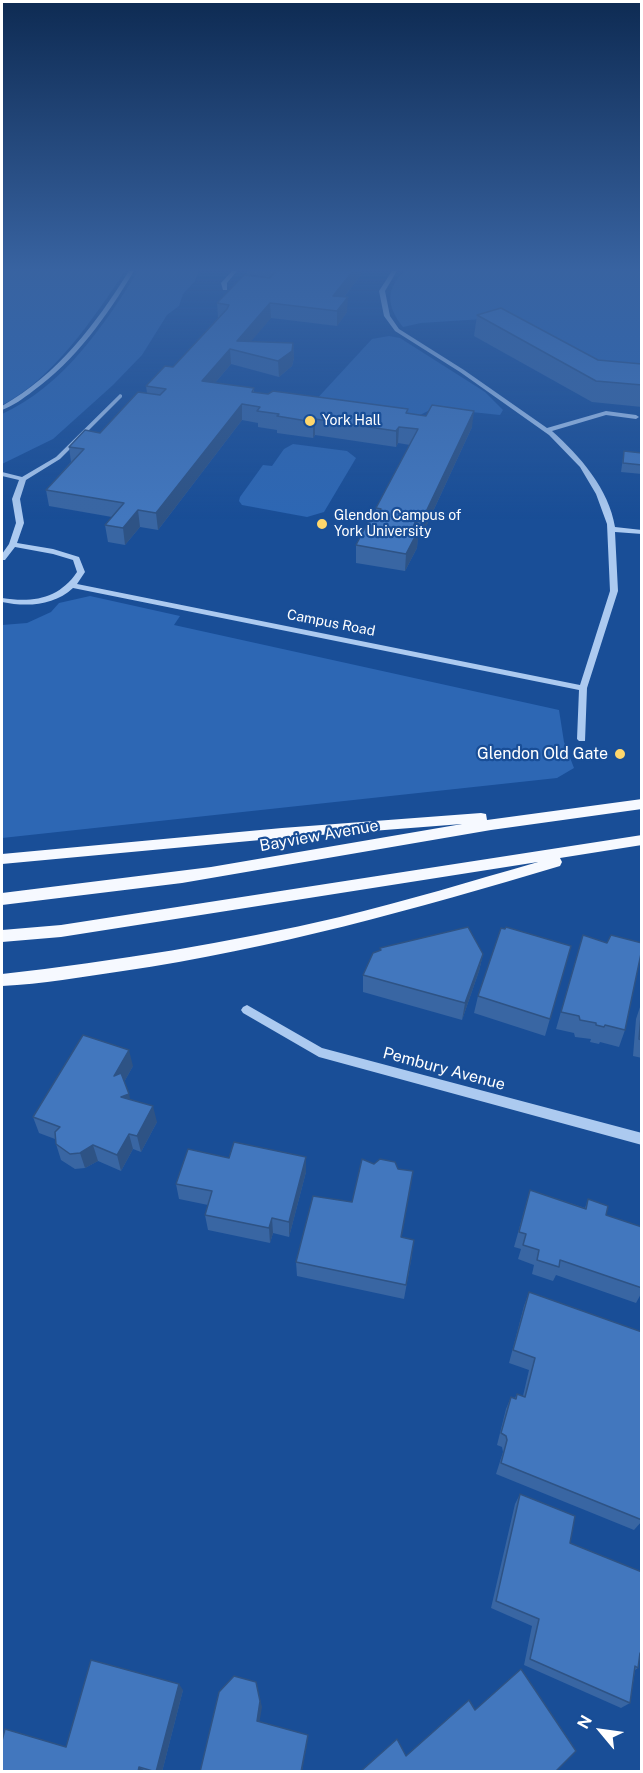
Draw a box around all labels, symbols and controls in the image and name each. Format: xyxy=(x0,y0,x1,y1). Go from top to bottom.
place label: York Hall xyxy=(322,413,381,429)
marker: York Hall xyxy=(303,414,317,428)
place label: Glendon Campus of York University xyxy=(334,508,461,540)
marker: Glendon Campus of York University xyxy=(315,517,329,531)
street label: Campus Road xyxy=(285,606,377,640)
place label: Glendon Old Gate xyxy=(477,744,608,764)
marker: Glendon Old Gate xyxy=(613,747,627,761)
street label: Bayview Avenue xyxy=(258,816,380,856)
street label: Pembury Avenue xyxy=(381,1043,507,1095)
north arrow xyxy=(571,1701,631,1761)
text: N xyxy=(573,1712,596,1732)

